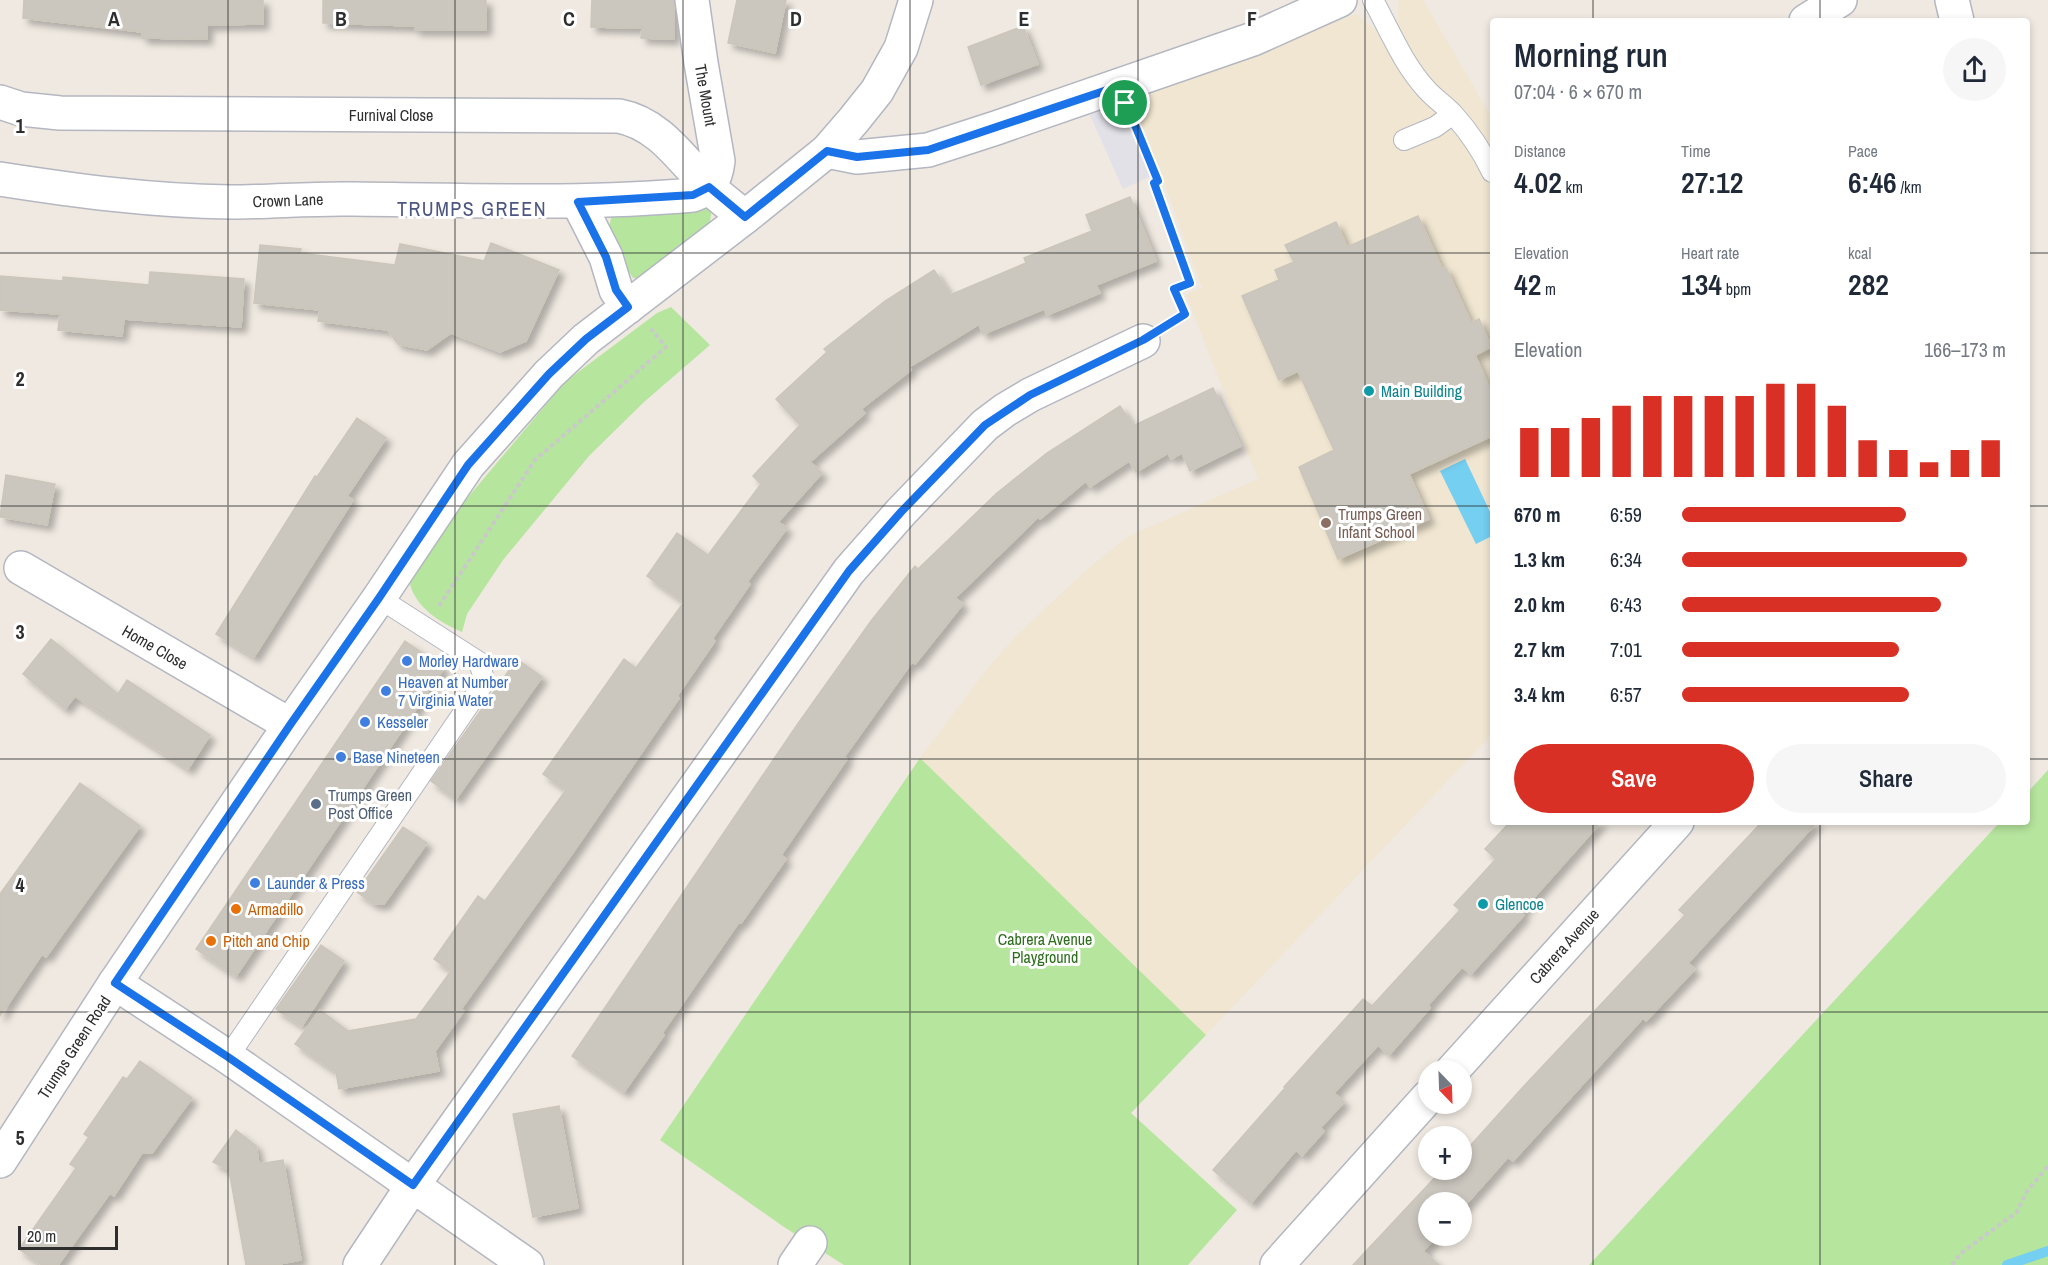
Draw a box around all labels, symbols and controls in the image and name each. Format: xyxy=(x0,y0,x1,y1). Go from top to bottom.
text: A xyxy=(108,5,120,32)
text: B xyxy=(335,5,347,32)
text: C xyxy=(563,5,575,32)
text: D xyxy=(790,5,802,32)
text: E xyxy=(1019,5,1030,32)
text: F xyxy=(1247,5,1257,32)
text: Morning run xyxy=(1514,33,1668,77)
button: share xyxy=(1943,38,2006,101)
street label: The Mount xyxy=(690,62,722,128)
pin xyxy=(1099,77,1150,128)
text: 07:04 · 6 × 670 m xyxy=(1514,78,1642,105)
icon: arrive xyxy=(1108,86,1141,119)
street label: Furnival Close xyxy=(349,104,433,126)
text: 1 xyxy=(15,112,25,139)
text: Distance xyxy=(1514,140,1566,162)
text: Time xyxy=(1681,140,1711,162)
text: Pace xyxy=(1848,140,1878,162)
text: 4.02 xyxy=(1514,162,1562,202)
text: 27:12 xyxy=(1681,162,1743,202)
text: 6:46 xyxy=(1848,162,1897,202)
text: km xyxy=(1562,176,1583,198)
text: /km xyxy=(1897,176,1922,198)
street label: Crown Lane xyxy=(252,188,324,212)
district label: TRUMPS GREEN xyxy=(397,195,547,222)
text: Elevation xyxy=(1514,242,1569,264)
text: Heart rate xyxy=(1681,242,1739,264)
text: kcal xyxy=(1848,242,1871,264)
text: 42 xyxy=(1514,264,1541,304)
text: 134 xyxy=(1681,264,1722,304)
text: 282 xyxy=(1848,264,1889,304)
text: m xyxy=(1541,278,1556,300)
text: bpm xyxy=(1722,278,1751,300)
text: Elevation xyxy=(1514,336,1582,363)
text: 166–173 m xyxy=(1924,336,2006,363)
text: 2 xyxy=(15,365,25,392)
place label: Main Building xyxy=(1381,380,1463,402)
marker: Main Building xyxy=(1362,384,1376,398)
text: 670 m xyxy=(1514,501,1561,528)
text: 6:59 xyxy=(1610,501,1642,528)
place label: Trumps Green Infant School xyxy=(1338,503,1422,543)
marker: Trumps Green Infant School xyxy=(1319,516,1333,530)
text: 1.3 km xyxy=(1514,546,1565,573)
text: 6:34 xyxy=(1610,546,1642,573)
text: 2.0 km xyxy=(1514,591,1565,618)
text: 6:43 xyxy=(1610,591,1642,618)
text: 3 xyxy=(15,618,25,645)
street label: Home Close xyxy=(118,619,192,675)
text: 2.7 km xyxy=(1514,636,1565,663)
text: 7:01 xyxy=(1610,636,1642,663)
place label: Morley Hardware xyxy=(419,650,519,672)
marker: Morley Hardware xyxy=(400,654,414,668)
place label: Heaven at Number 7 Virginia Water xyxy=(398,671,509,711)
text: 3.4 km xyxy=(1514,681,1565,708)
text: 6:57 xyxy=(1610,681,1642,708)
marker: Heaven at Number 7 Virginia Water xyxy=(379,684,393,698)
place label: Kesseler xyxy=(377,711,429,733)
marker: Kesseler xyxy=(358,715,372,729)
button: Save xyxy=(1514,744,1754,813)
button: Share xyxy=(1766,744,2006,813)
place label: Base Nineteen xyxy=(353,746,440,768)
marker: Base Nineteen xyxy=(334,750,348,764)
place label: Trumps Green Post Office xyxy=(328,784,412,824)
marker: Trumps Green Post Office xyxy=(309,797,323,811)
text: 4 xyxy=(15,871,25,898)
place label: Launder & Press xyxy=(267,872,365,894)
marker: Launder & Press xyxy=(248,876,262,890)
place label: Glencoe xyxy=(1495,893,1544,915)
marker: Glencoe xyxy=(1476,897,1490,911)
place label: Armadillo xyxy=(247,898,303,920)
marker: Armadillo xyxy=(229,902,243,916)
street label: Cabrera Avenue xyxy=(1524,903,1604,989)
park label: Cabrera Avenue Playground xyxy=(998,928,1092,968)
place label: Pitch and Chip xyxy=(223,930,310,952)
marker: Pitch and Chip xyxy=(204,934,218,948)
street label: Trumps Green Road xyxy=(32,991,116,1103)
north arrow xyxy=(1418,1060,1472,1114)
map controls xyxy=(1418,1060,1472,1246)
text: 5 xyxy=(15,1124,25,1151)
button: + xyxy=(1418,1126,1472,1180)
button: − xyxy=(1418,1192,1472,1246)
scale bar xyxy=(18,1223,118,1250)
text: 20 m xyxy=(27,1225,56,1247)

